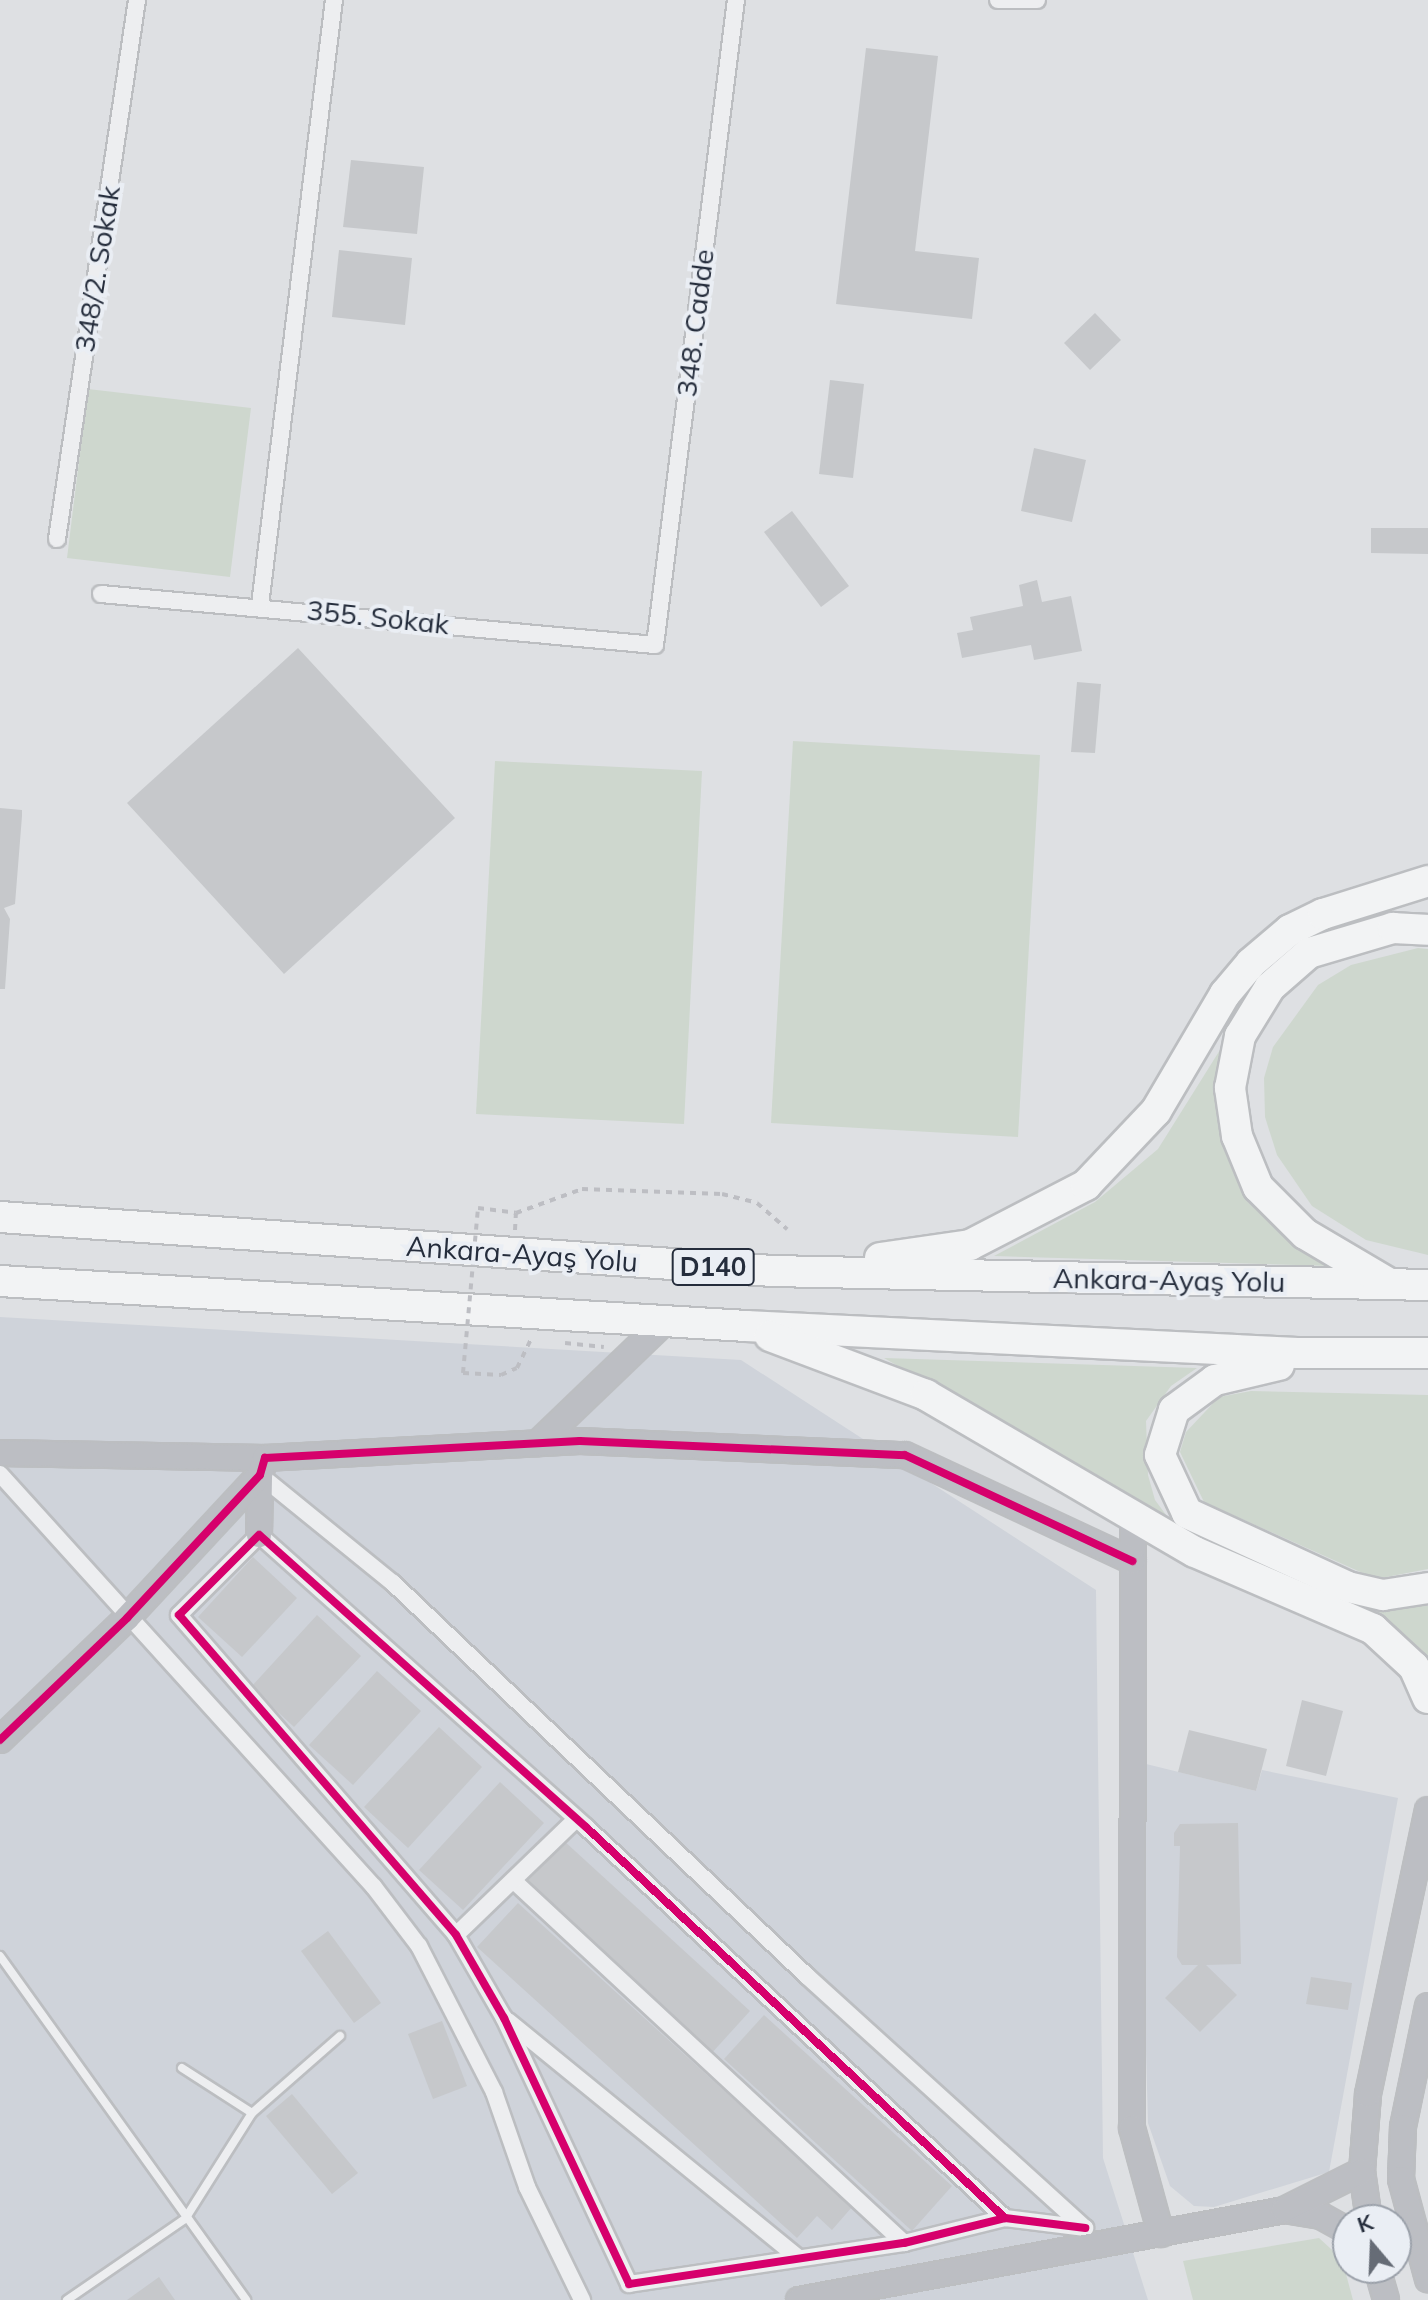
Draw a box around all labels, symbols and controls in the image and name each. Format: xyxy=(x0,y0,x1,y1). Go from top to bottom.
street label: 348/2. Sokak xyxy=(67,183,127,355)
street label: 348. Cadde xyxy=(669,247,721,399)
street label: 355. Sokak xyxy=(305,593,451,641)
street label: Ankara-Ayaş Yolu xyxy=(405,1229,639,1279)
road number: D140 xyxy=(671,1245,755,1289)
street label: Ankara-Ayaş Yolu xyxy=(1053,1261,1285,1299)
north arrow xyxy=(1332,2204,1412,2284)
text: K xyxy=(1353,2208,1376,2239)

